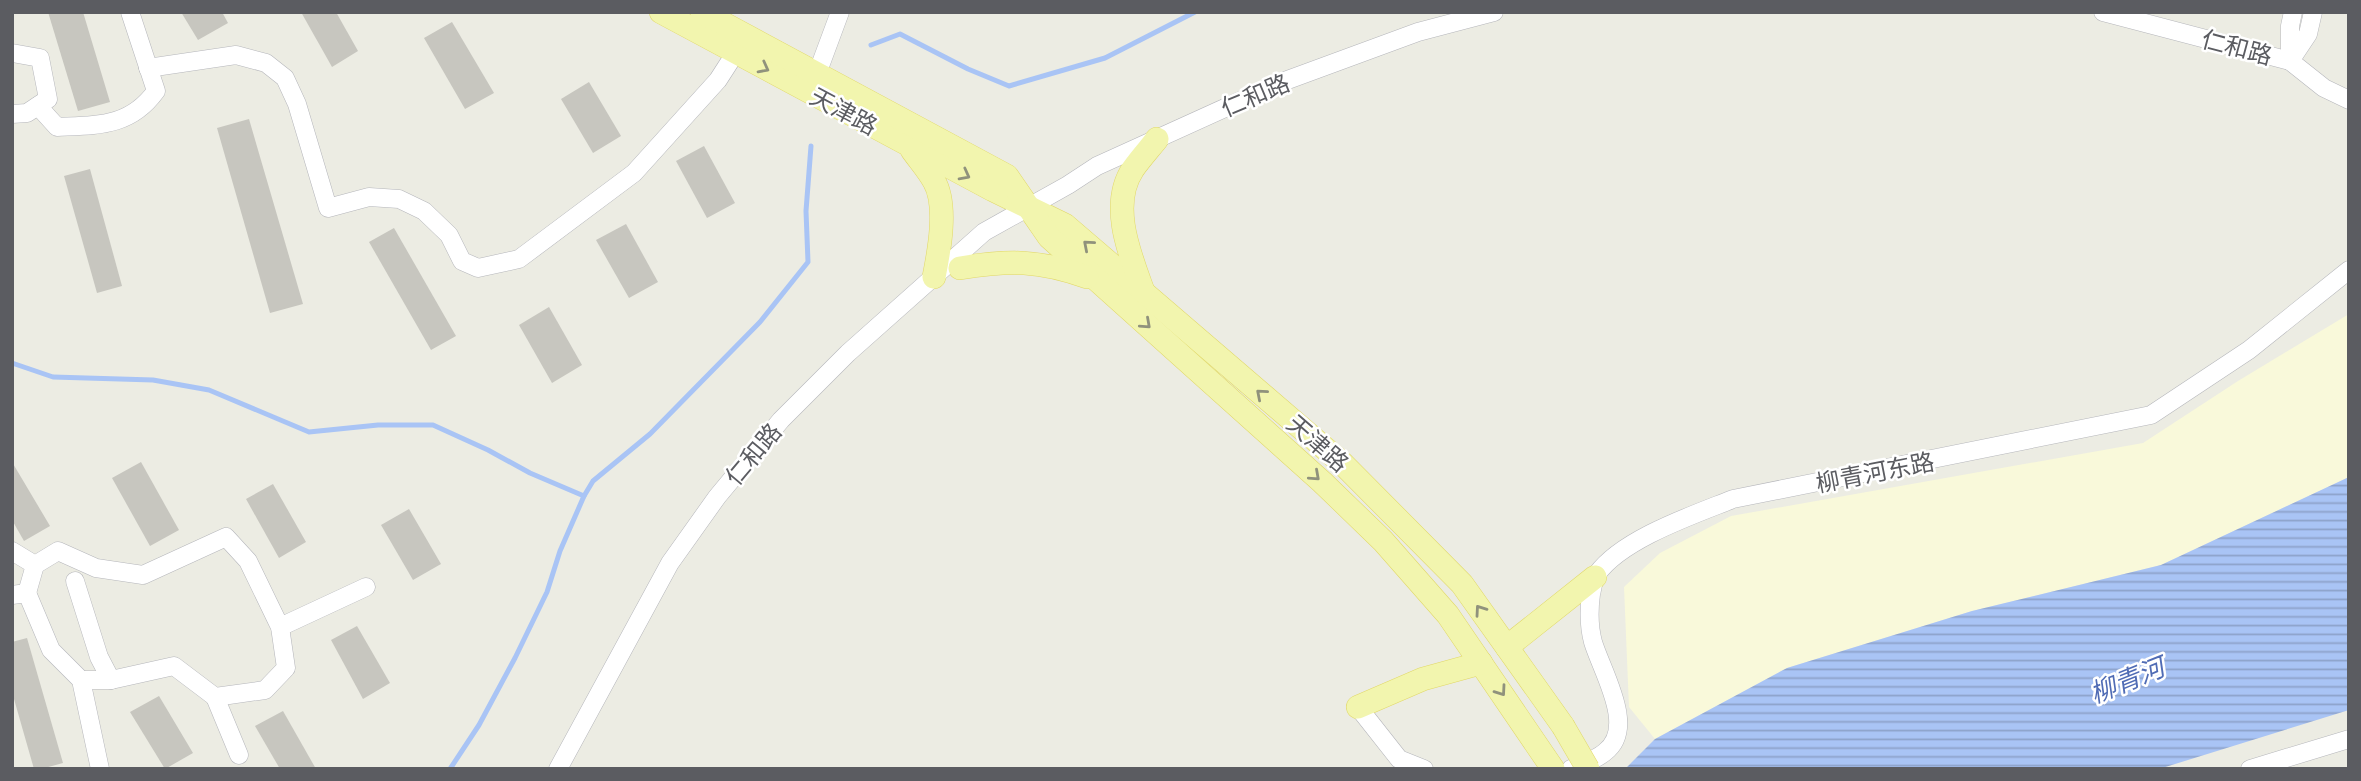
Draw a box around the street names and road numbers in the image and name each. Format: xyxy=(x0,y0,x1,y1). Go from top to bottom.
street label: 仁和路 xyxy=(2198,22,2276,72)
street label: 仁和路 xyxy=(1216,66,1294,124)
street label: 天津路 xyxy=(805,80,883,142)
street label: 天津路 xyxy=(1280,407,1356,479)
street label: 仁和路 xyxy=(718,416,788,492)
street label: 柳青河东路 xyxy=(1813,445,1937,499)

